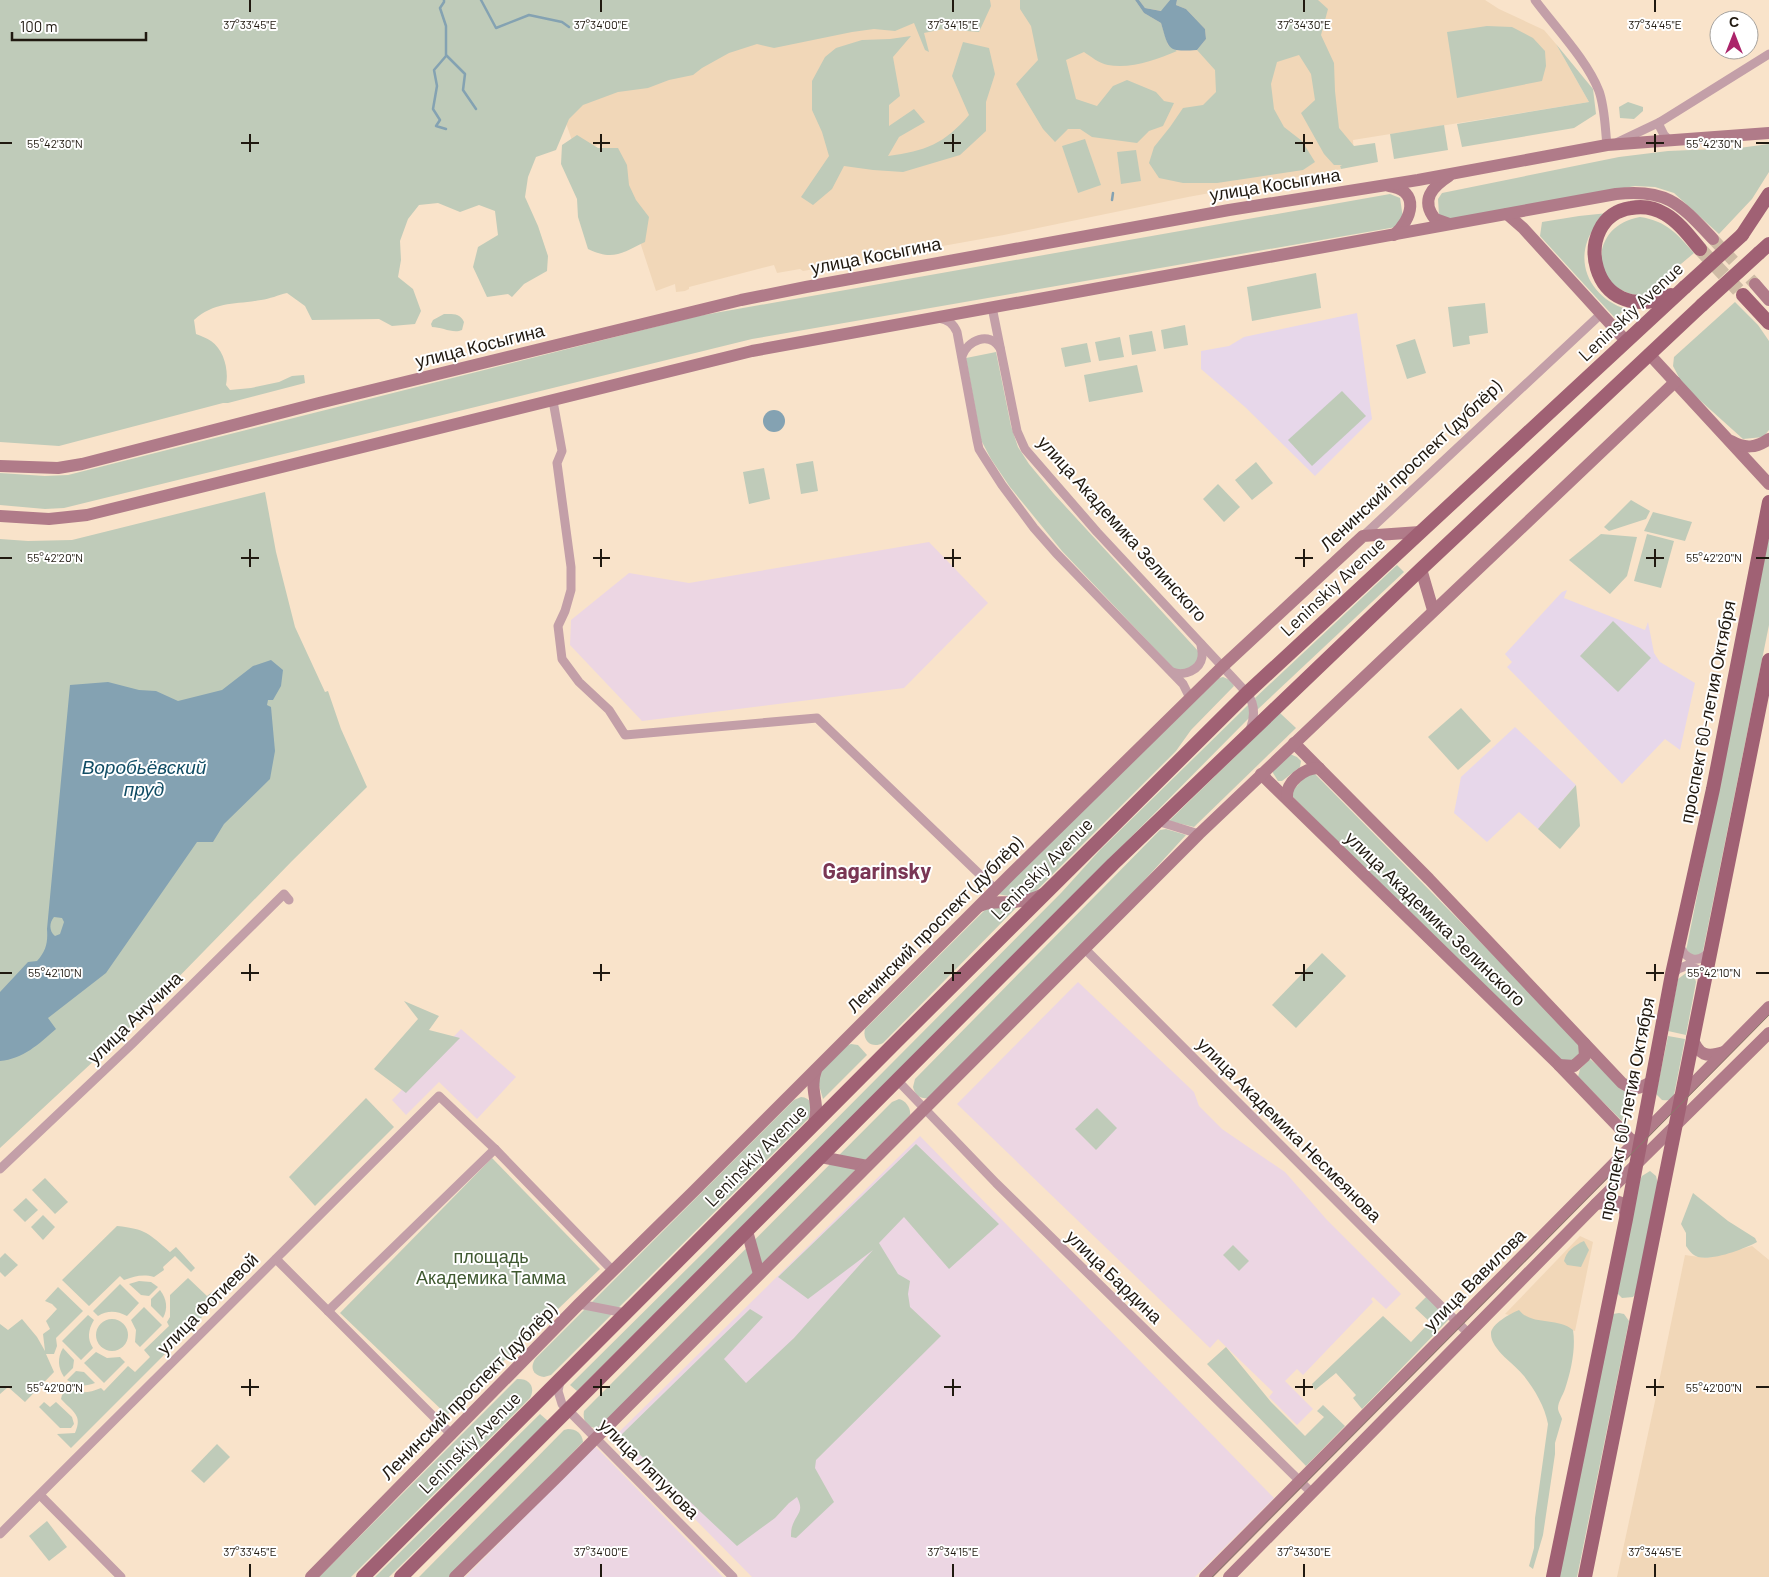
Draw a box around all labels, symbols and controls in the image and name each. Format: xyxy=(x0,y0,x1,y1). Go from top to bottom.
scale bar xyxy=(12,10,146,42)
north arrow xyxy=(1709,10,1759,60)
text: С xyxy=(1729,13,1739,30)
text: 100 m xyxy=(20,17,58,35)
text: 37°33'45"E xyxy=(223,17,277,31)
text: 37°34'00"E xyxy=(574,17,628,31)
text: 37°34'15"E xyxy=(927,17,979,31)
text: 37°34'30"E xyxy=(1277,17,1331,31)
text: 37°34'45"E xyxy=(1628,17,1682,31)
text: 55°42'30"N xyxy=(27,136,83,150)
text: 55°42'30"N xyxy=(1686,136,1742,150)
street label: улица Косыгина xyxy=(1208,163,1343,205)
street label: улица Косыгина xyxy=(809,231,944,278)
street label: Leninskiy Avenue xyxy=(1573,257,1687,365)
street label: улица Косыгина xyxy=(413,318,547,372)
street label: Ленинский проспект (дублёр) xyxy=(1315,375,1506,555)
street label: улица Академика Зелинского xyxy=(1034,431,1212,626)
street label: Leninskiy Avenue xyxy=(1275,532,1389,640)
text: 55°42'20"N xyxy=(27,550,83,564)
text: 55°42'20"N xyxy=(1686,550,1742,564)
street label: проспект 60-летия Октября xyxy=(1675,599,1739,825)
water label: Воробьёвский пруд xyxy=(82,755,207,800)
street label: Leninskiy Avenue xyxy=(986,813,1097,924)
street label: улица Академика Зелинского xyxy=(1341,826,1530,1010)
street label: Ленинский проспект (дублёр) xyxy=(842,831,1027,1017)
district label: Gagarinsky xyxy=(823,857,931,883)
text: 55°42'10"N xyxy=(28,965,82,979)
text: 55°42'10"N xyxy=(1687,965,1741,979)
street label: улица Анучина xyxy=(82,966,187,1068)
street label: проспект 60-летия Октября xyxy=(1594,996,1658,1222)
street label: улица Академика Несмеянова xyxy=(1193,1033,1387,1227)
street label: Leninskiy Avenue xyxy=(700,1100,811,1211)
street label: улица Вавилова xyxy=(1419,1223,1530,1335)
street label: улица Бардина xyxy=(1062,1225,1168,1328)
park label: площадь Академика Тамма xyxy=(416,1245,567,1288)
street label: улица Фотиевой xyxy=(152,1248,262,1358)
street label: Ленинский проспект (дублёр) xyxy=(376,1298,561,1484)
text: 55°42'00"N xyxy=(27,1380,83,1394)
text: 55°42'00"N xyxy=(1686,1380,1742,1394)
street label: Leninskiy Avenue xyxy=(414,1387,525,1498)
street label: улица Ляпунова xyxy=(595,1414,705,1524)
text: 37°33'45"E xyxy=(223,1544,277,1558)
text: 37°34'00"E xyxy=(574,1544,628,1558)
text: 37°34'15"E xyxy=(927,1544,979,1558)
text: 37°34'30"E xyxy=(1277,1544,1331,1558)
text: 37°34'45"E xyxy=(1628,1544,1682,1558)

